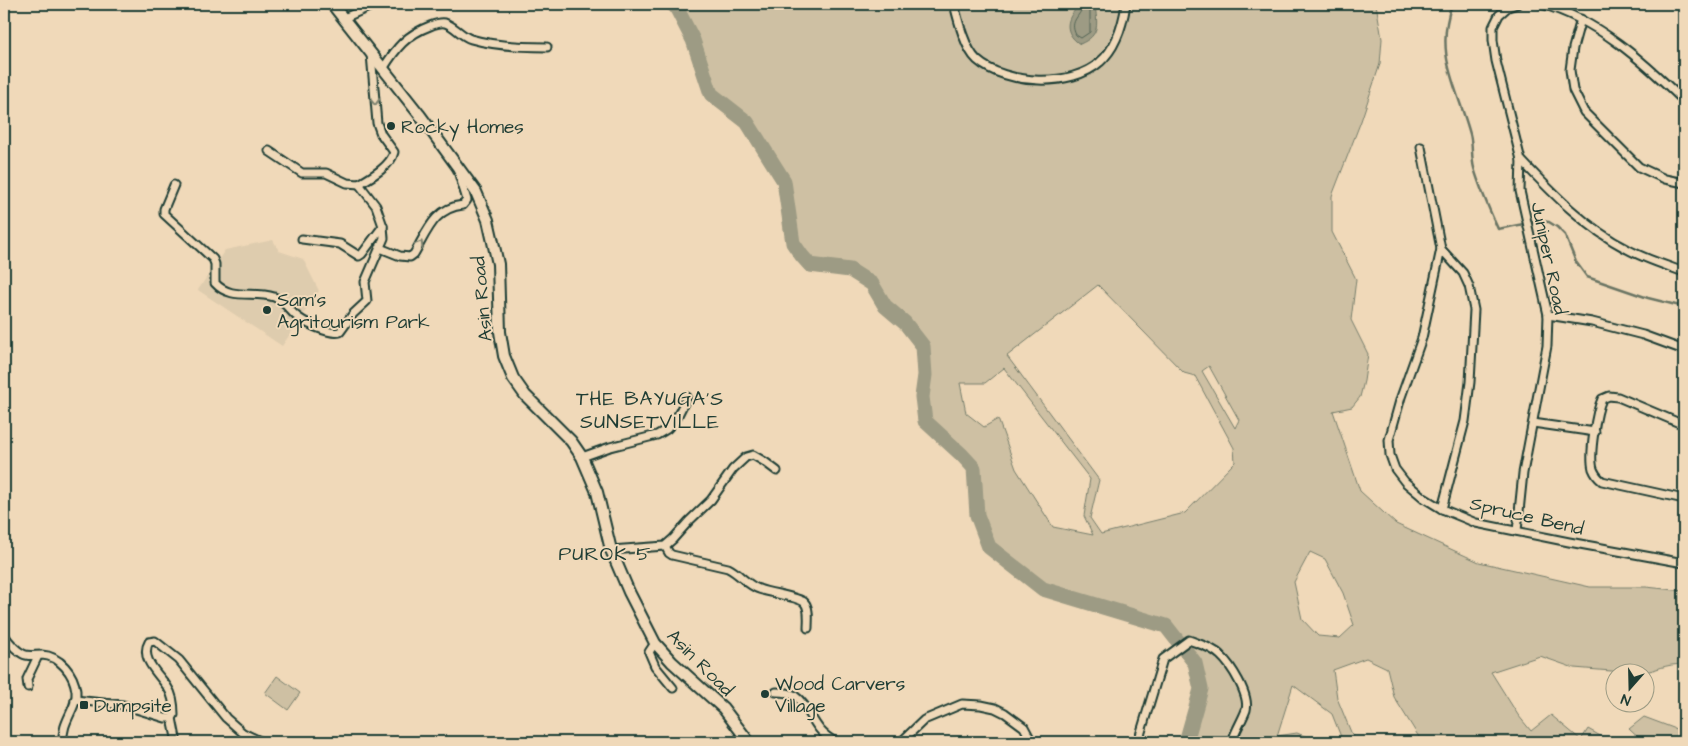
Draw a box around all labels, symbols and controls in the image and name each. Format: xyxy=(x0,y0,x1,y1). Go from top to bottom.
one-way arrow xyxy=(370,98,381,106)
place label: Rocky Homes xyxy=(401,114,524,142)
marker: Rocky Homes xyxy=(385,120,397,132)
street label: Juniper Road xyxy=(1523,199,1574,317)
one-way arrow xyxy=(414,240,424,249)
street label: Asin Road xyxy=(465,255,500,343)
place label: Sam's Agritourism Park xyxy=(277,287,430,337)
marker: Sam's Agritourism Park xyxy=(261,304,273,316)
district label: THE BAYUGA'S SUNSETVILLE xyxy=(576,385,724,436)
street label: Spruce Bend xyxy=(1467,490,1586,543)
district label: PUROK 5 xyxy=(559,540,651,568)
street label: Asin Road xyxy=(660,623,740,703)
north arrow xyxy=(1606,664,1656,714)
place label: Wood Carvers Village xyxy=(775,671,905,721)
marker: Wood Carvers Village xyxy=(759,688,771,700)
text: N xyxy=(1618,688,1633,710)
place label: Dumpsite xyxy=(94,693,172,720)
marker: Dumpsite xyxy=(78,699,90,711)

